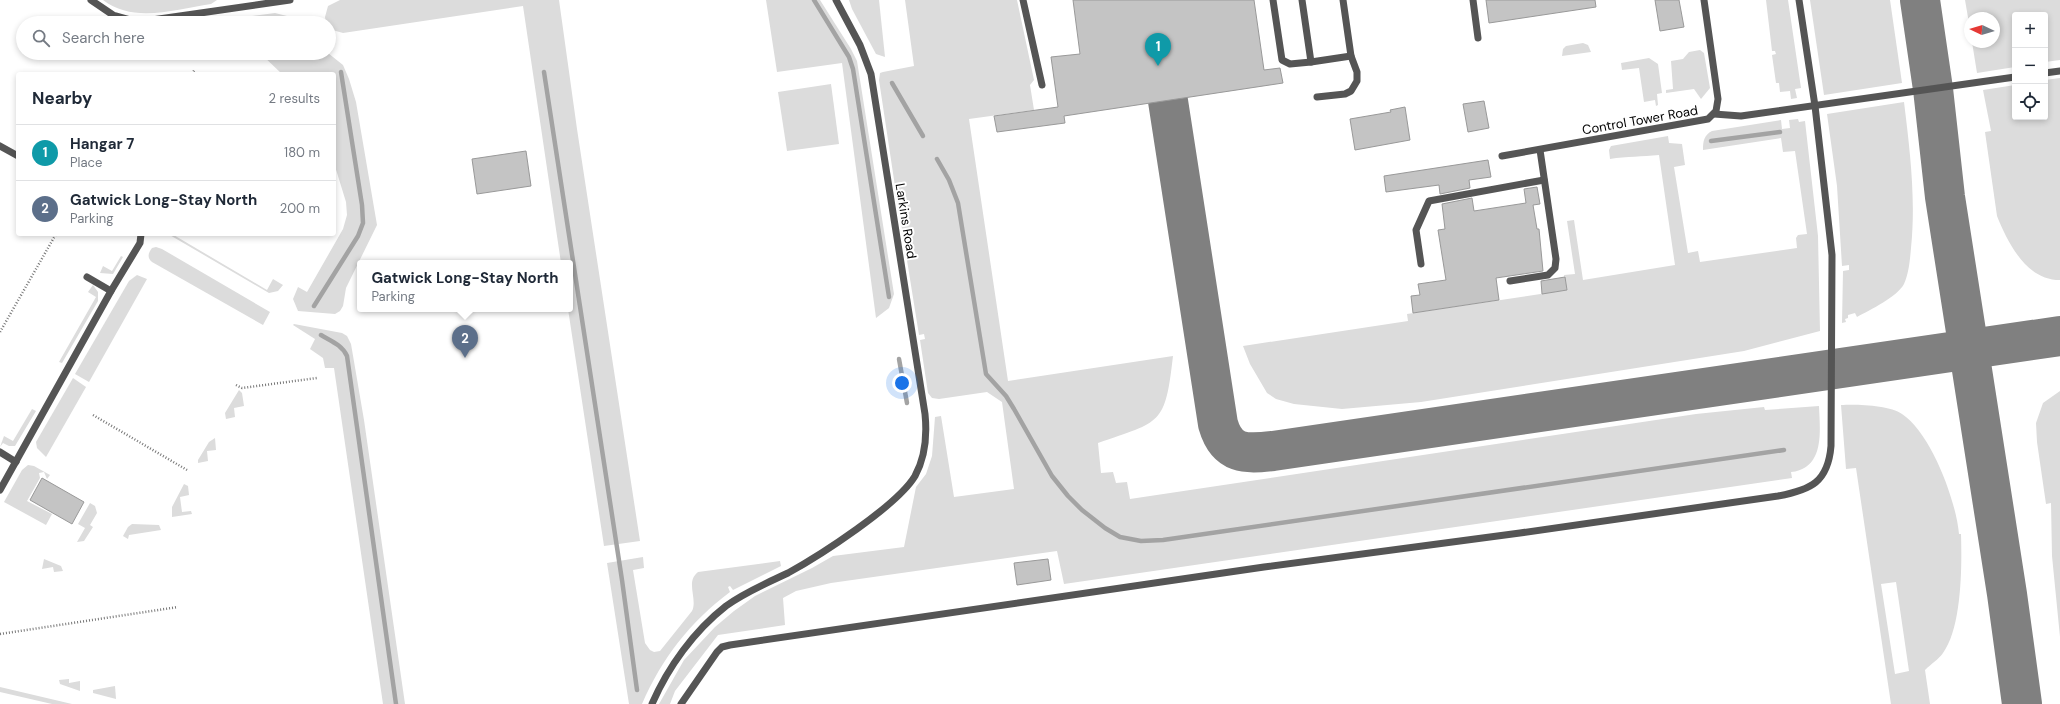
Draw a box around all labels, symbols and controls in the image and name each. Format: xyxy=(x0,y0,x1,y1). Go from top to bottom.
north arrow xyxy=(1964,12,2000,48)
map controls xyxy=(2012,12,2048,120)
button: + xyxy=(2012,12,2048,48)
search box xyxy=(16,16,336,60)
icon: search xyxy=(30,27,52,49)
text: Search here xyxy=(62,28,145,48)
pin: 1 xyxy=(1145,33,1171,66)
button: − xyxy=(2012,48,2048,84)
button: locate xyxy=(2012,84,2048,120)
text: Nearby xyxy=(32,87,92,109)
text: 2 results xyxy=(269,90,320,107)
street label: Control Tower Road xyxy=(1581,101,1699,139)
text: Hangar 7 xyxy=(70,134,134,154)
text: 1 xyxy=(43,144,47,161)
text: 180 m xyxy=(284,144,320,161)
text: Place xyxy=(70,154,102,171)
street label: Larkins Road xyxy=(892,182,920,260)
text: Gatwick Long-Stay North xyxy=(70,190,257,210)
text: 2 xyxy=(41,200,49,217)
text: 200 m xyxy=(280,200,320,217)
text: Parking xyxy=(70,210,114,227)
popup xyxy=(357,260,573,312)
text: Gatwick Long-Stay North xyxy=(371,268,559,288)
text: Parking xyxy=(371,288,415,305)
pin: 2 xyxy=(452,325,478,358)
your location xyxy=(892,373,912,393)

